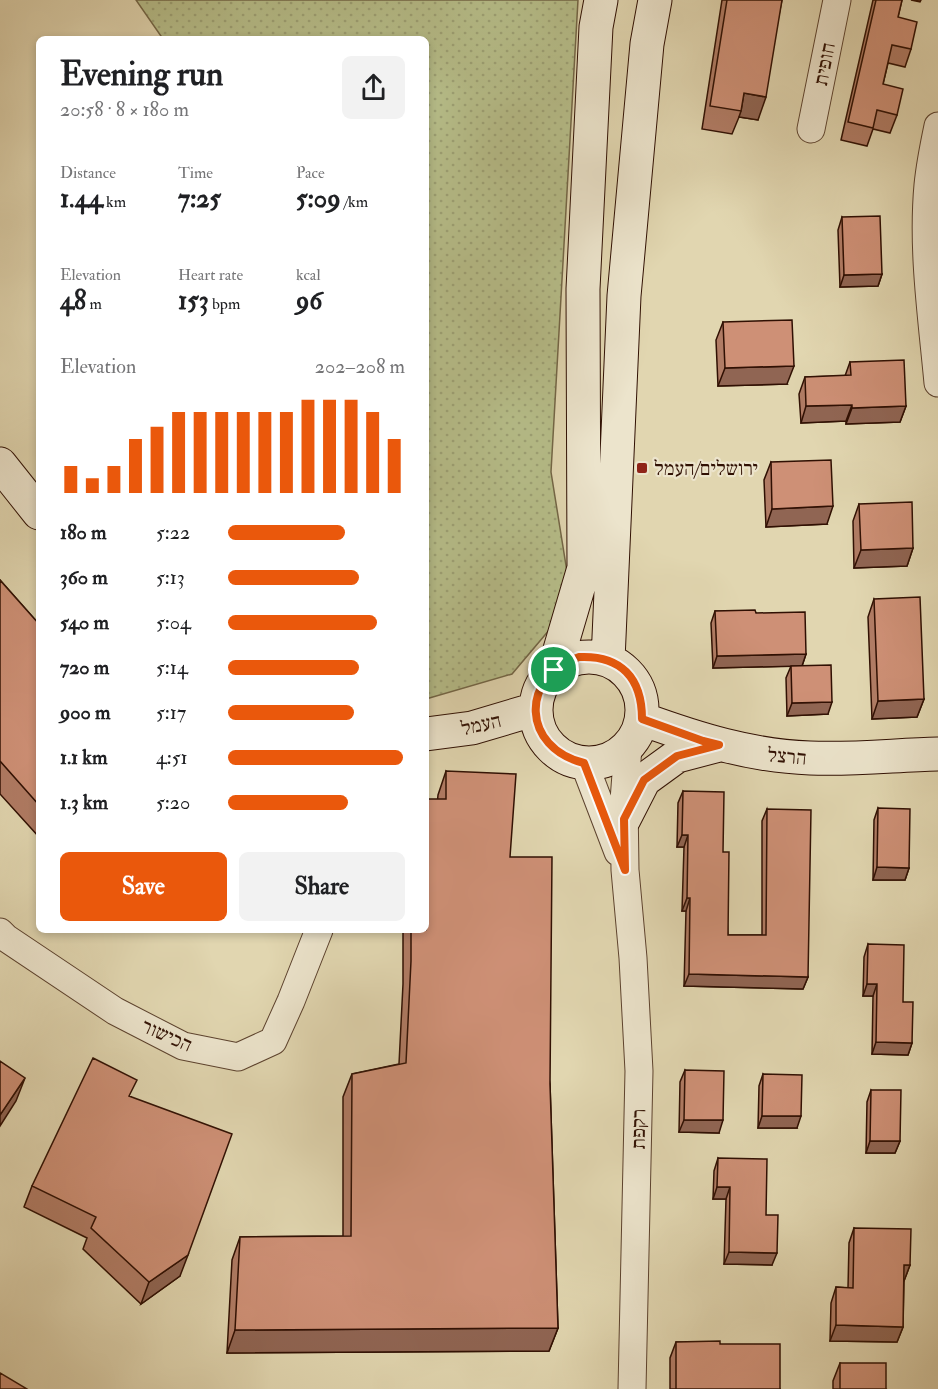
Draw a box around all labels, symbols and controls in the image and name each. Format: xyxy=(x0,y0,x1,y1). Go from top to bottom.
street label: חופית xyxy=(808,41,841,88)
text: Evening run xyxy=(60,54,223,95)
button: share xyxy=(342,56,405,119)
text: 20:58 · 8 × 180 m xyxy=(60,97,189,122)
text: Distance xyxy=(60,163,116,183)
text: Time xyxy=(178,163,213,183)
text: Pace xyxy=(296,163,325,183)
text: 1.44 xyxy=(60,183,103,215)
text: 7:25 xyxy=(178,183,221,215)
text: 5:09 xyxy=(296,183,341,215)
text: km xyxy=(103,192,126,212)
text: /km xyxy=(341,192,368,212)
text: Elevation xyxy=(60,265,121,285)
text: Heart rate xyxy=(178,265,243,285)
text: kcal xyxy=(296,265,321,285)
text: 48 xyxy=(60,285,86,317)
text: 153 xyxy=(178,285,209,317)
text: 96 xyxy=(296,285,322,317)
text: m xyxy=(86,294,102,314)
text: bpm xyxy=(209,294,240,314)
text: Elevation xyxy=(60,354,136,379)
text: 202–208 m xyxy=(315,354,405,379)
place label: ירושלים/העמל xyxy=(654,456,758,481)
marker: ירושלים/העמל xyxy=(635,461,649,475)
text: 180 m xyxy=(60,520,107,545)
text: 5:22 xyxy=(156,520,190,545)
text: 360 m xyxy=(60,565,108,590)
text: 5:13 xyxy=(156,565,185,590)
text: 540 m xyxy=(60,610,109,635)
text: 5:04 xyxy=(156,610,191,635)
pin xyxy=(528,644,579,695)
icon: arrive xyxy=(537,653,570,686)
text: 720 m xyxy=(60,655,109,680)
text: 5:14 xyxy=(156,655,188,680)
text: 900 m xyxy=(60,700,110,725)
text: 5:17 xyxy=(156,700,186,725)
street label: העמל xyxy=(459,708,504,741)
street label: הרצל xyxy=(766,742,808,771)
text: 1.1 km xyxy=(60,745,107,770)
text: 4:51 xyxy=(156,745,188,770)
text: 1.3 km xyxy=(60,790,108,815)
text: 5:20 xyxy=(156,790,190,815)
button: Save xyxy=(60,852,227,921)
button: Share xyxy=(239,852,405,921)
street label: הכישור xyxy=(138,1013,196,1058)
street label: רקפת xyxy=(626,1108,651,1150)

